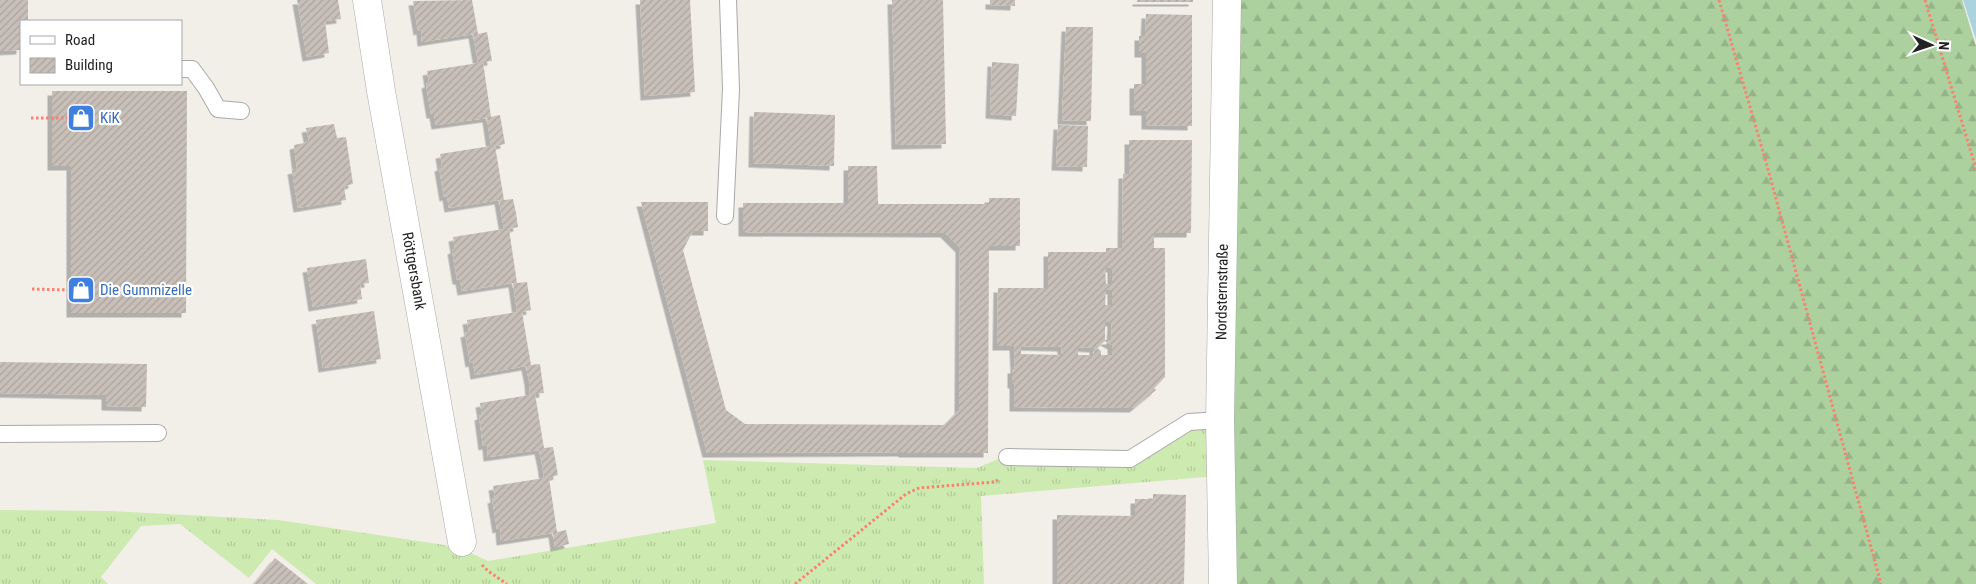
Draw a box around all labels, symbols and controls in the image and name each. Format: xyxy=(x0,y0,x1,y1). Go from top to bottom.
legend xyxy=(20,20,182,85)
north arrow xyxy=(1906,20,1956,70)
text: Road xyxy=(65,31,95,49)
text: N xyxy=(1936,41,1952,50)
text: Building xyxy=(65,56,113,74)
shop icon: KiK xyxy=(66,103,96,133)
place label: KiK xyxy=(100,109,121,127)
street label: Röttgersbank xyxy=(398,231,430,312)
street label: Nordsternstraße xyxy=(1212,244,1232,340)
shop icon: Die Gummizelle xyxy=(66,275,96,305)
place label: Die Gummizelle xyxy=(100,281,192,299)

